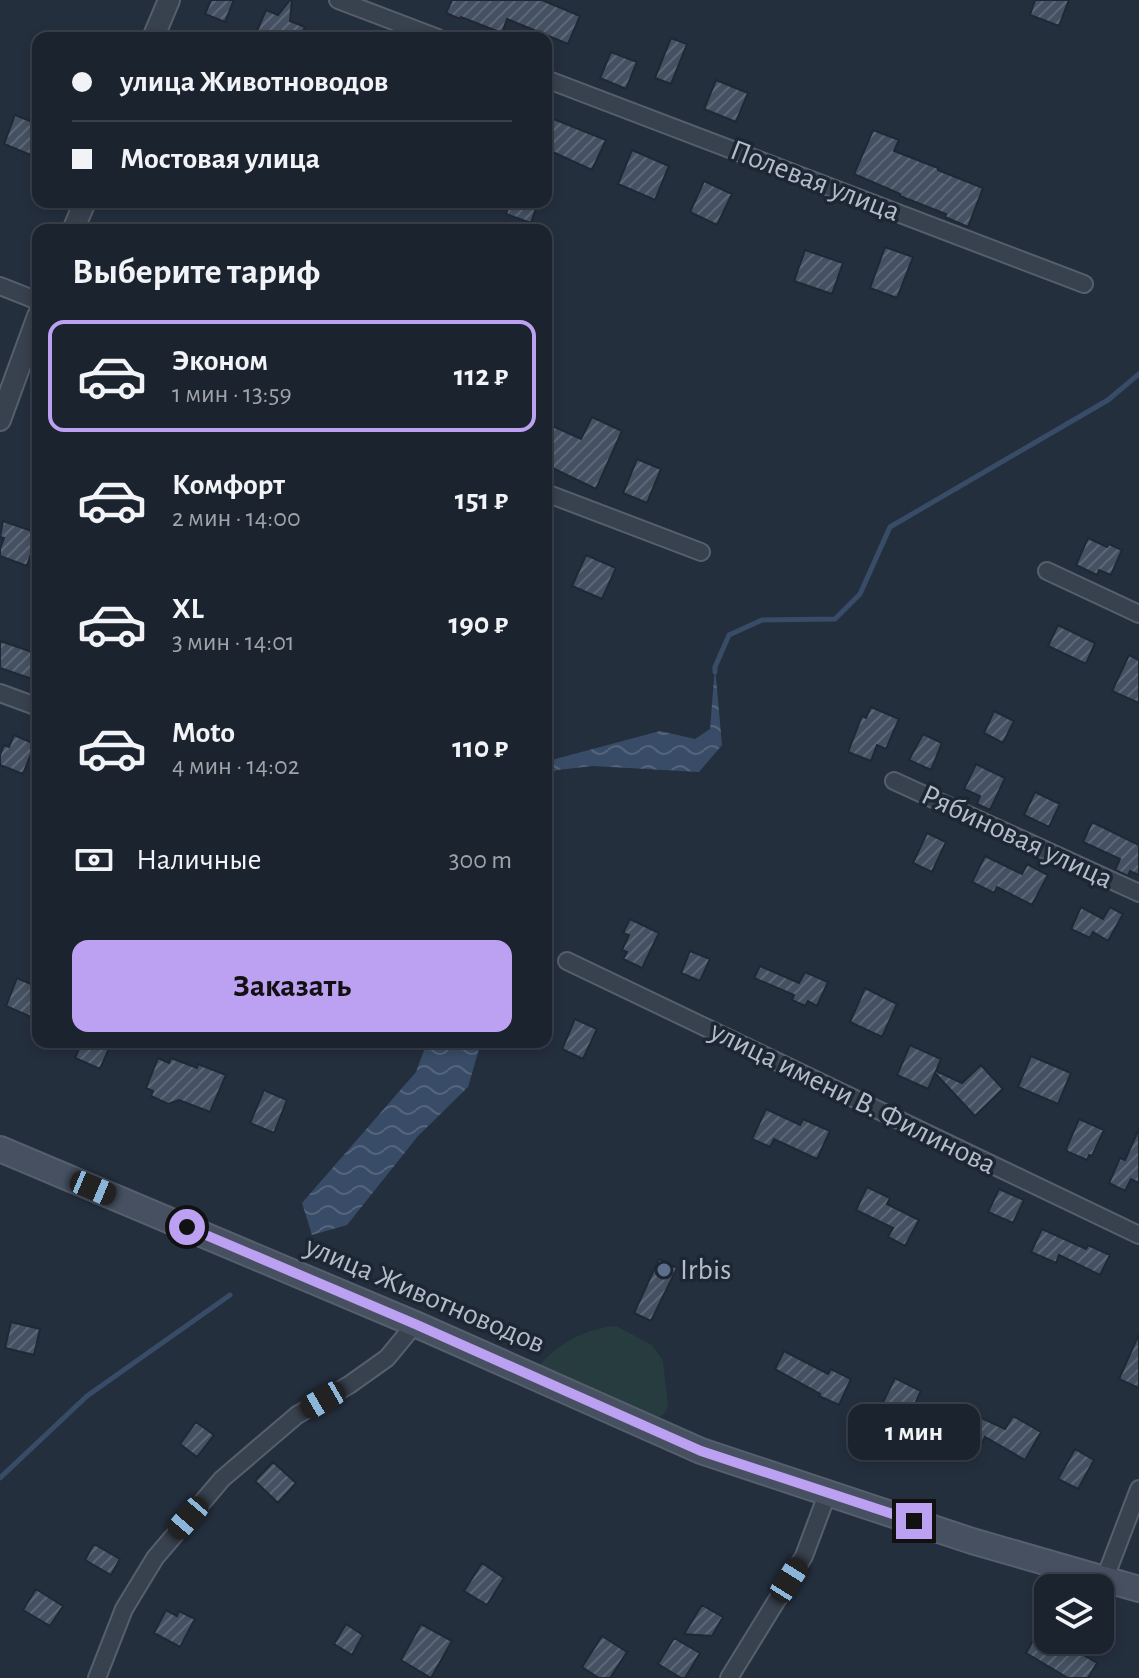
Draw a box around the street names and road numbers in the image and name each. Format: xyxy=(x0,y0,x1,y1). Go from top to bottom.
street label: Полевая улица xyxy=(726,135,904,227)
street label: Рябиновая улица xyxy=(917,780,1117,894)
street label: улица имени В. Филинова xyxy=(705,1015,1001,1180)
street label: улица Животноводов xyxy=(300,1231,549,1359)

